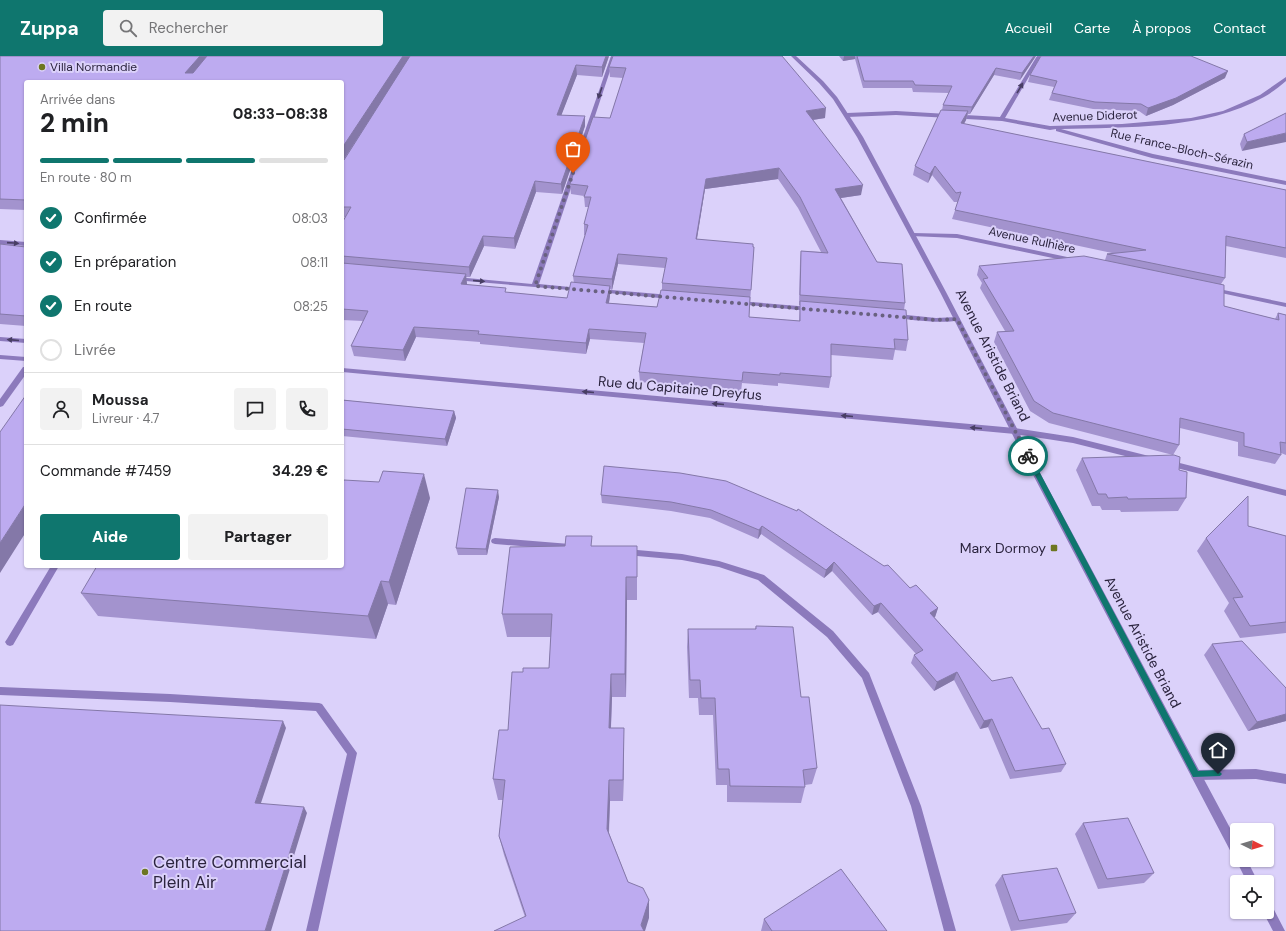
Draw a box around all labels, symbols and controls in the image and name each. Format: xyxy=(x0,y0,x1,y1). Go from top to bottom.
search box xyxy=(103,10,383,46)
text: Zuppa xyxy=(20,16,79,41)
icon: search xyxy=(117,17,139,39)
text: Rechercher xyxy=(149,18,228,38)
text: Accueil xyxy=(1005,19,1052,37)
text: Carte xyxy=(1074,19,1110,37)
text: À propos xyxy=(1132,19,1191,37)
text: Contact xyxy=(1213,19,1266,37)
place label: Villa Normandie xyxy=(50,59,137,75)
marker: Villa Normandie xyxy=(37,62,47,72)
one-way arrow xyxy=(1017,82,1024,93)
one-way arrow xyxy=(597,87,603,99)
text: Arrivée dans xyxy=(40,91,115,108)
text: 08:33–08:38 xyxy=(233,104,328,124)
text: 2 min xyxy=(40,106,109,140)
street label: Avenue Diderot xyxy=(1052,107,1138,125)
street label: Rue France-Bloch-Sérazin xyxy=(1109,125,1255,173)
pin xyxy=(556,132,590,173)
icon: bag xyxy=(562,138,584,160)
text: En route · 80 m xyxy=(40,169,132,186)
icon: check xyxy=(40,207,62,229)
text: Confirmée xyxy=(74,208,147,228)
text: 08:03 xyxy=(292,210,328,227)
street label: Avenue Rulhière xyxy=(987,223,1077,257)
one-way arrow xyxy=(7,240,19,247)
icon: check xyxy=(40,251,62,273)
text: En préparation xyxy=(74,252,176,272)
text: 08:11 xyxy=(300,254,328,271)
one-way arrow xyxy=(473,278,485,285)
street label: Avenue Aristide Briand xyxy=(952,286,1034,424)
icon: check xyxy=(40,295,62,317)
text: En route xyxy=(74,296,132,316)
text: 08:25 xyxy=(293,298,328,315)
one-way arrow xyxy=(7,337,19,343)
text: Livrée xyxy=(74,340,116,360)
street label: Rue du Capitaine Dreyfus xyxy=(597,372,763,404)
button: person xyxy=(40,388,82,430)
button: chat xyxy=(234,388,276,430)
button: phone xyxy=(286,388,328,430)
one-way arrow xyxy=(582,389,594,396)
text: Moussa xyxy=(92,390,148,410)
one-way arrow xyxy=(711,401,724,408)
text: Livreur · 4.7 xyxy=(92,410,160,427)
one-way arrow xyxy=(841,413,853,419)
one-way arrow xyxy=(970,424,982,431)
courier xyxy=(1008,436,1048,476)
icon: bike xyxy=(1017,445,1039,467)
text: Commande #7459 xyxy=(40,461,172,481)
text: 34.29 € xyxy=(272,461,328,481)
button: Aide xyxy=(40,514,180,560)
button: Partager xyxy=(188,514,328,560)
place label: Marx Dormoy xyxy=(960,539,1046,557)
marker: Marx Dormoy xyxy=(1049,543,1059,553)
street label: Avenue Aristide Briand xyxy=(1101,573,1185,711)
pin xyxy=(1201,733,1235,774)
icon: home xyxy=(1207,739,1229,761)
north arrow xyxy=(1230,823,1274,867)
map controls xyxy=(1230,823,1274,919)
place label: Centre Commercial Plein Air xyxy=(153,851,306,893)
marker: Centre Commercial Plein Air xyxy=(140,867,150,877)
button: locate xyxy=(1230,875,1274,919)

